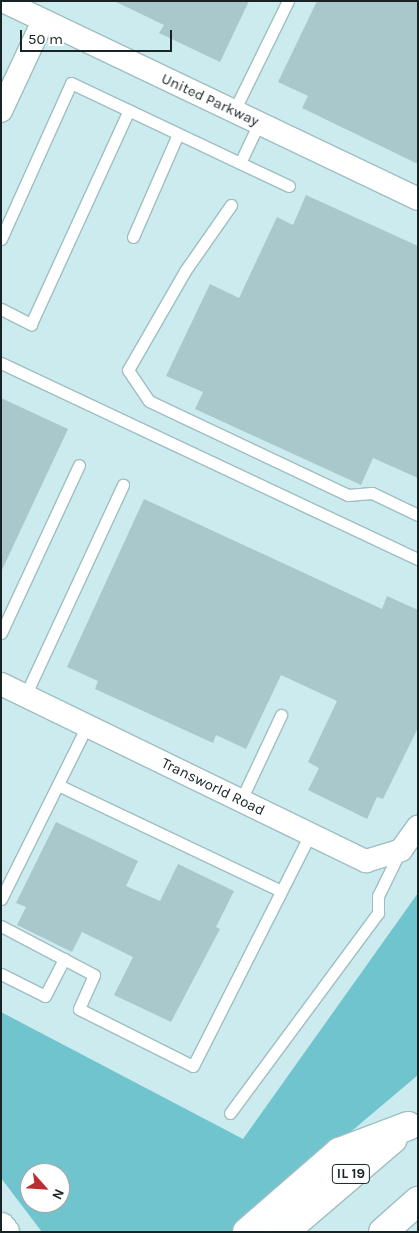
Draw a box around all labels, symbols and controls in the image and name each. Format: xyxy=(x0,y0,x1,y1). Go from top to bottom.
scale bar xyxy=(22,20,175,52)
text: 50 m xyxy=(28,30,63,48)
street label: United Parkway xyxy=(158,70,262,130)
street label: Transworld Road xyxy=(158,754,268,820)
road number: IL 19 xyxy=(331,1162,371,1186)
north arrow xyxy=(20,1163,70,1213)
text: N xyxy=(48,1186,68,1203)

